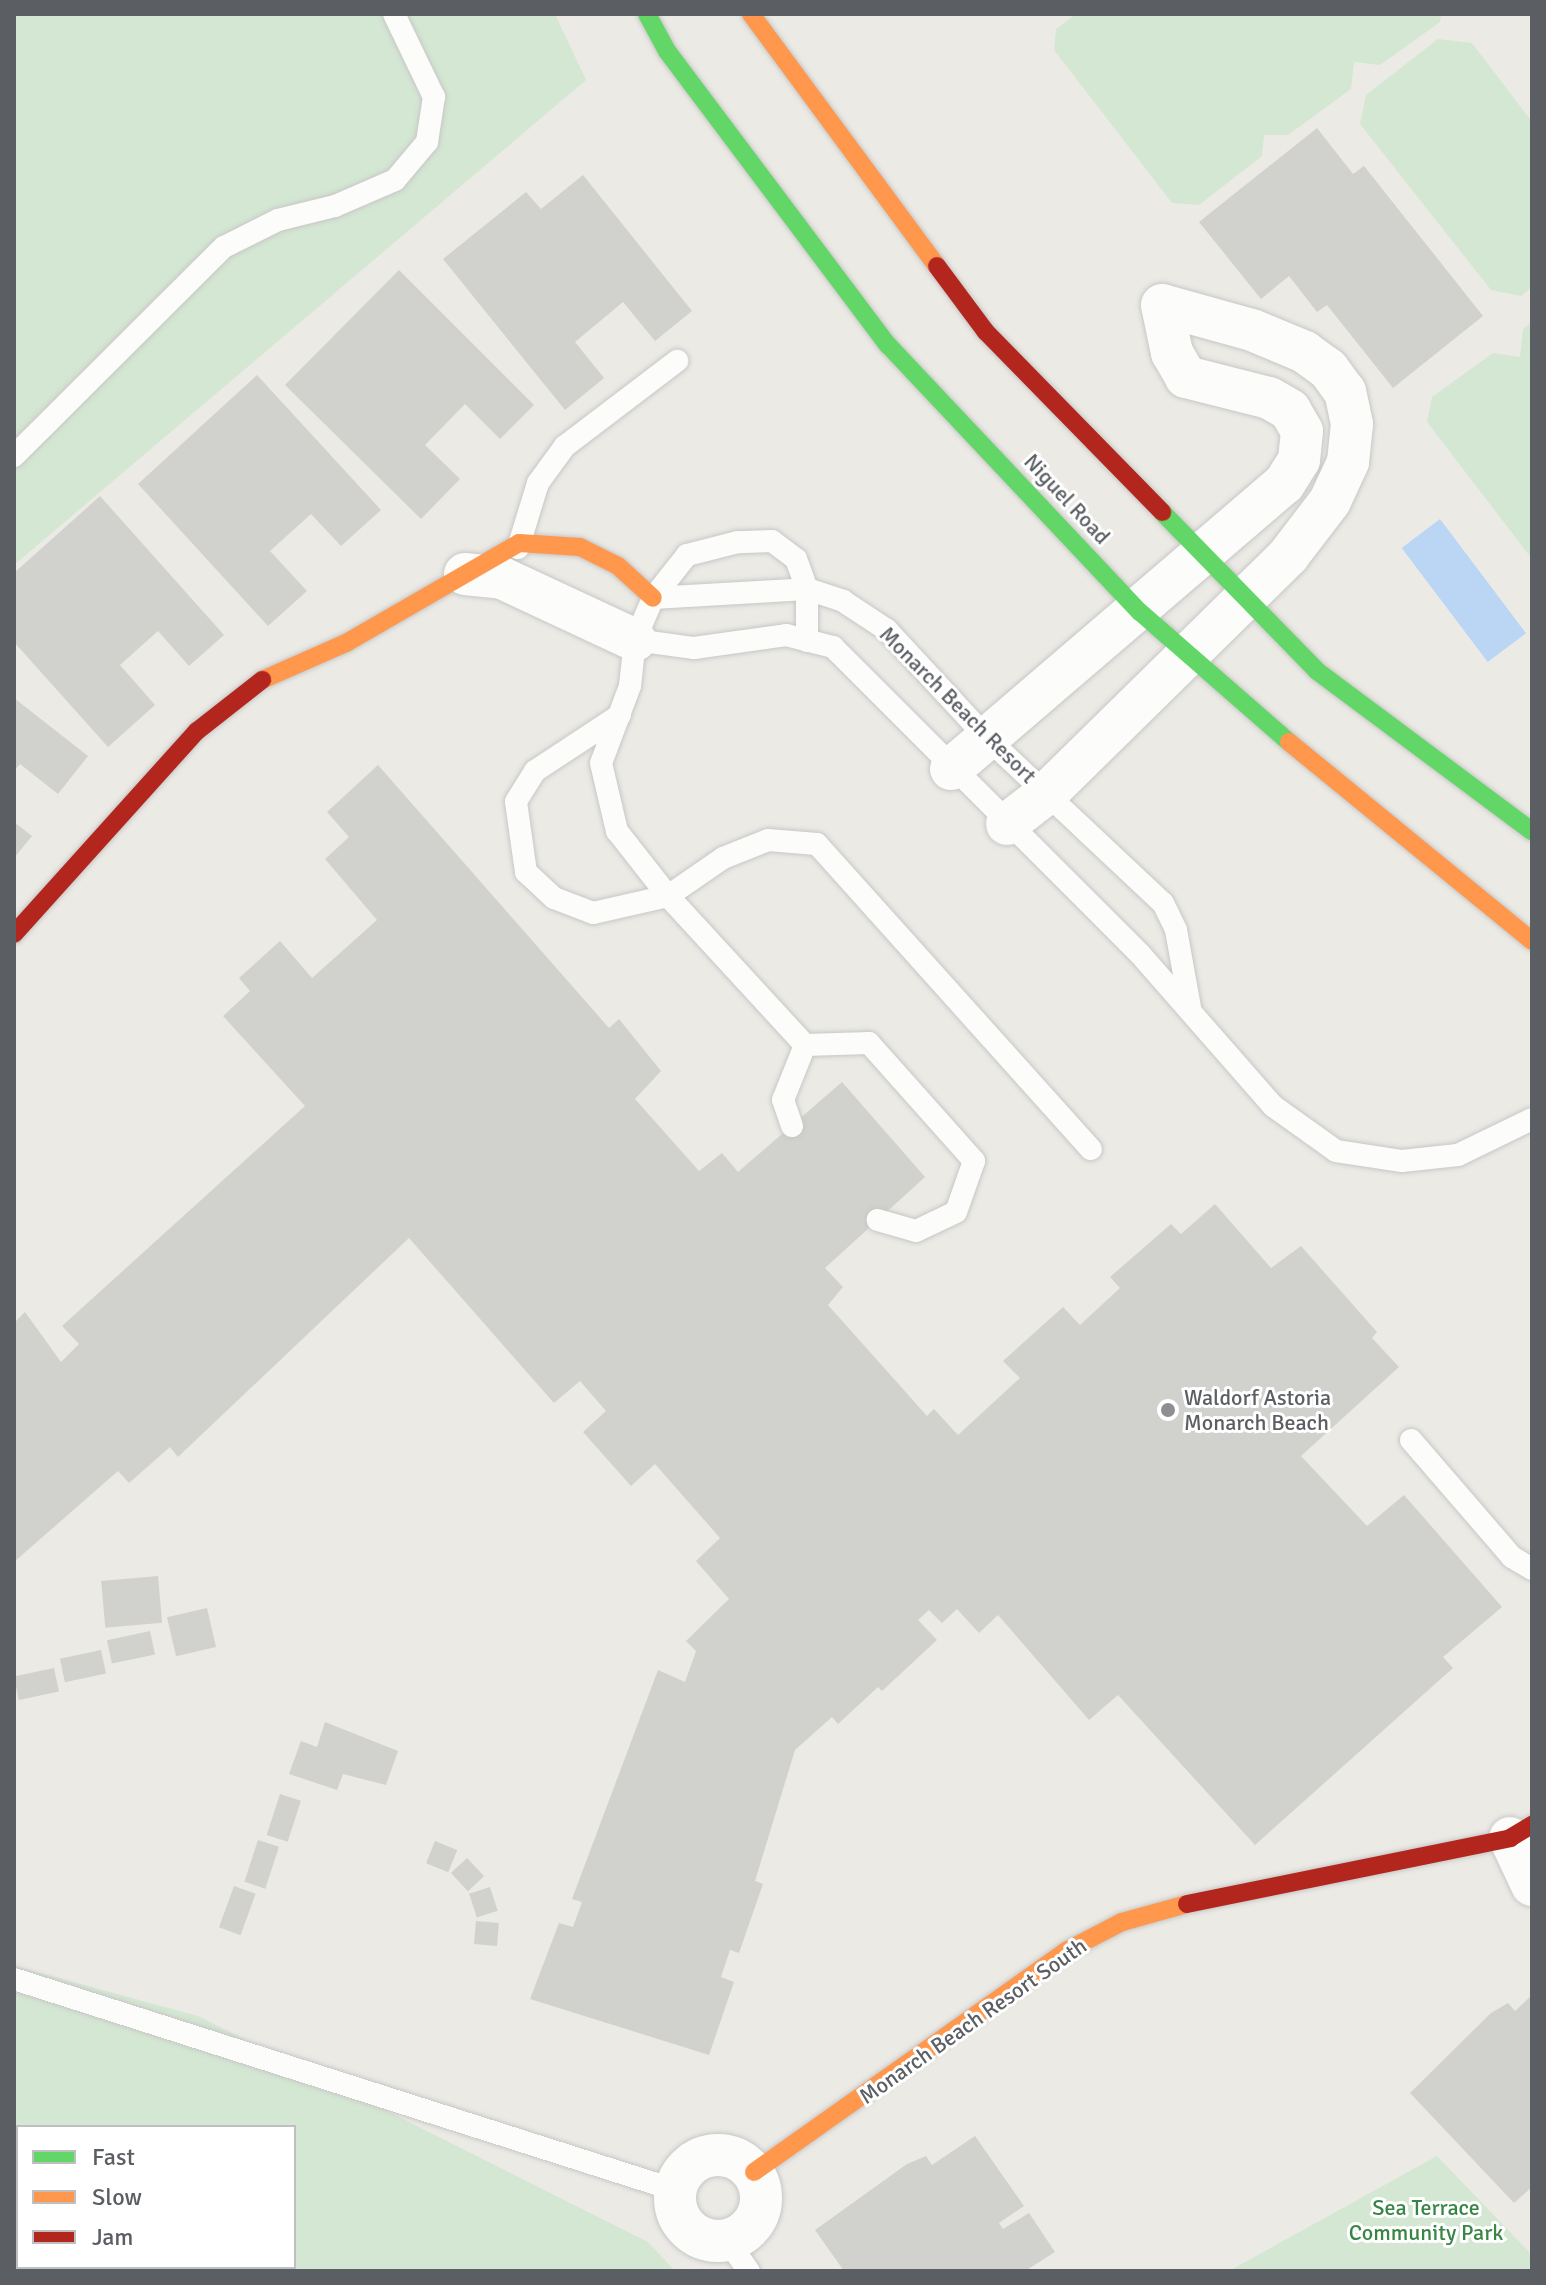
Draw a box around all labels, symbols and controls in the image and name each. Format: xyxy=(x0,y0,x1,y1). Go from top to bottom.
street label: Niguel Road xyxy=(1019,448,1115,550)
street label: Monarch Beach Resort xyxy=(874,621,1042,789)
place label: Waldorf Astoria Monarch Beach xyxy=(1184,1384,1331,1436)
marker: Waldorf Astoria Monarch Beach xyxy=(1159,1401,1177,1419)
street label: Monarch Beach Resort South xyxy=(854,1932,1092,2110)
legend xyxy=(16,2125,296,2269)
text: Fast xyxy=(92,2142,135,2172)
text: Slow xyxy=(92,2182,142,2212)
park label: Sea Terrace Community Park xyxy=(1349,2194,1503,2246)
text: Jam xyxy=(92,2222,133,2252)

